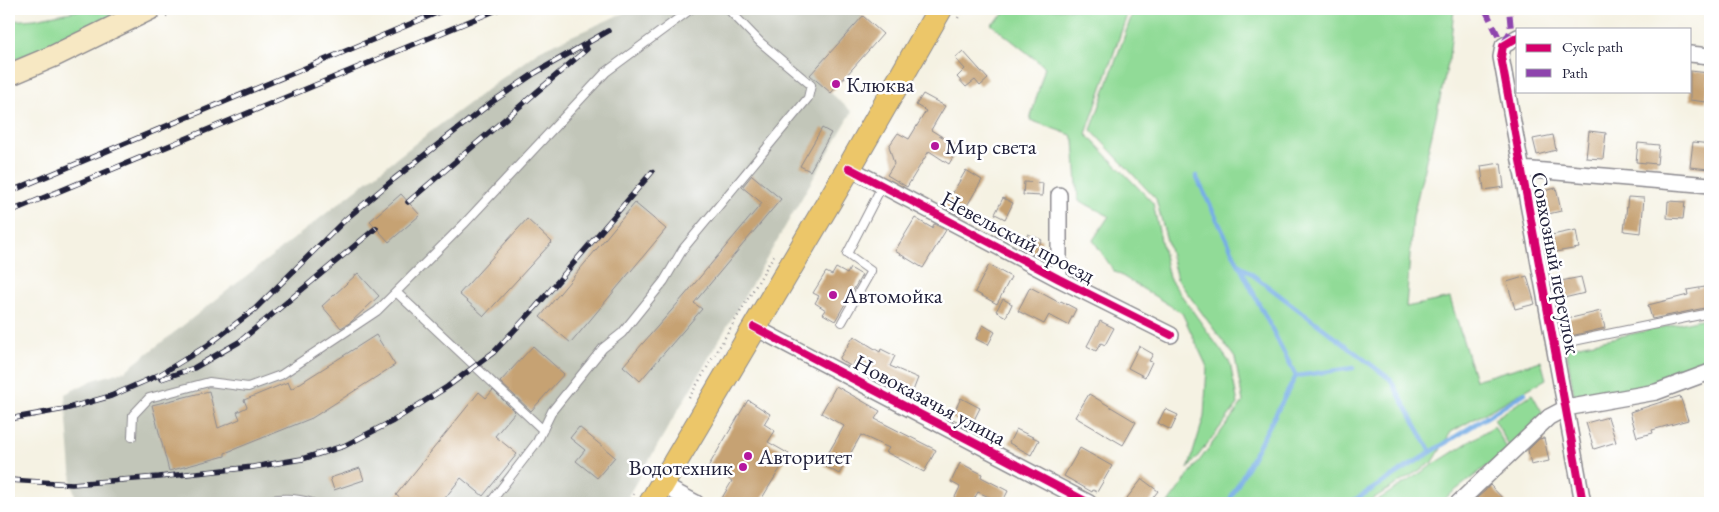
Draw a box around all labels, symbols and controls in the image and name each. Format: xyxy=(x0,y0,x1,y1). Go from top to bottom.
legend xyxy=(1516,28,1692,92)
text: Cycle path xyxy=(1562,37,1624,56)
text: Path xyxy=(1562,63,1588,82)
place label: Клюква xyxy=(846,70,914,99)
marker: Клюква xyxy=(830,78,842,90)
place label: Мир света xyxy=(945,132,1037,161)
marker: Мир света xyxy=(929,140,941,152)
street label: Совхозный переулок xyxy=(1524,169,1588,357)
street label: Невельский проезд xyxy=(936,184,1100,290)
place label: Автомойка xyxy=(842,281,943,310)
marker: Автомойка xyxy=(827,289,839,301)
street label: Новоказачья улица xyxy=(849,348,1012,453)
place label: Авторитет xyxy=(757,442,852,471)
marker: Авторитет xyxy=(742,450,754,462)
place label: Водотехник xyxy=(629,453,733,482)
marker: Водотехник xyxy=(737,461,749,473)

